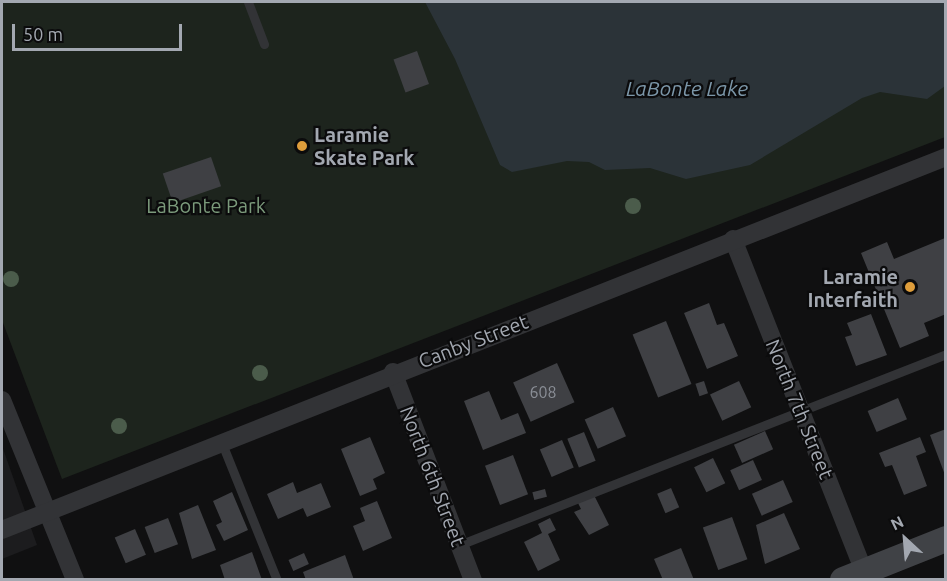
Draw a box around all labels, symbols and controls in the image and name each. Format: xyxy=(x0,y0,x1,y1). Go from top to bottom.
scale bar xyxy=(15,12,184,50)
text: 50 m xyxy=(23,24,63,44)
water label: LaBonte Lake xyxy=(626,75,748,101)
place label: Laramie Skate Park xyxy=(314,122,414,169)
marker: Laramie Skate Park xyxy=(295,139,309,153)
park label: LaBonte Park xyxy=(146,193,266,217)
place label: Laramie Interfaith xyxy=(807,264,898,311)
marker: Laramie Interfaith xyxy=(903,280,917,294)
street label: Canby Street xyxy=(415,309,531,373)
street label: North 7th Street xyxy=(761,336,839,482)
house number: 608 xyxy=(529,382,557,402)
street label: North 6th Street xyxy=(395,402,471,550)
north arrow xyxy=(875,509,935,569)
text: N xyxy=(888,512,906,534)

